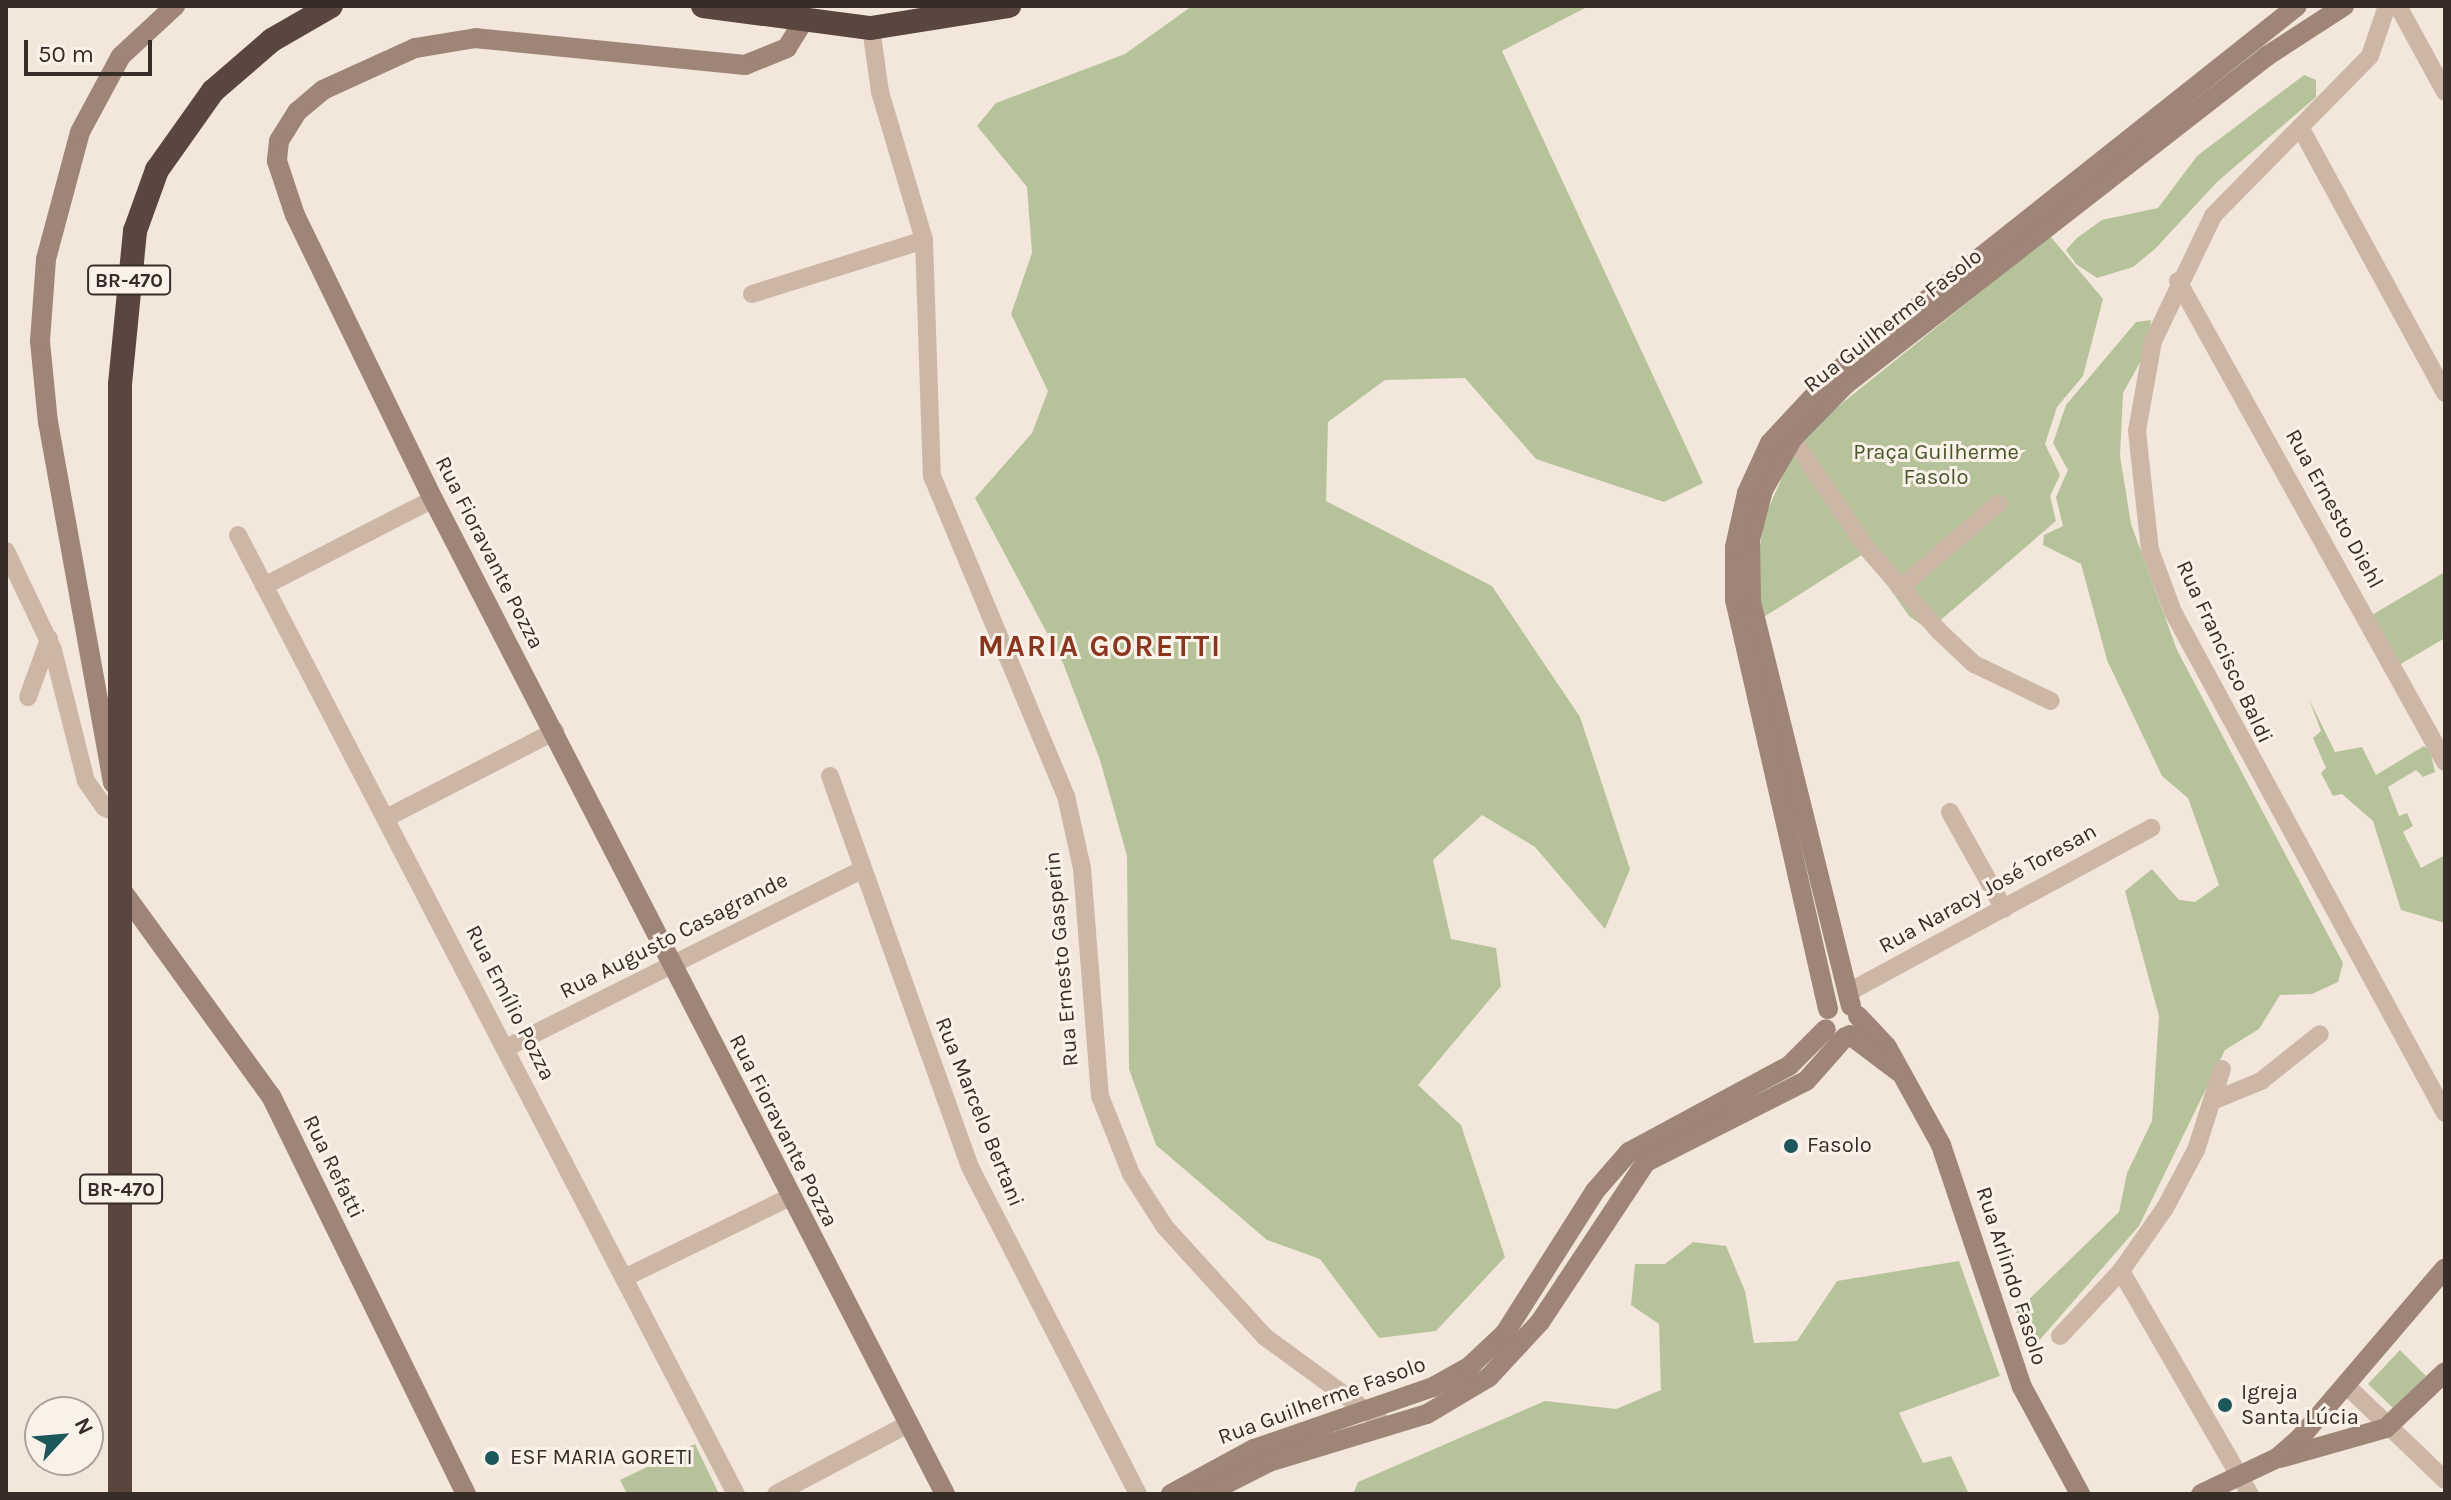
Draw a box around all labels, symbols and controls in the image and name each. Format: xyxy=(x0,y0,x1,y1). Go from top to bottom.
scale bar xyxy=(28,24,156,74)
text: 50 m xyxy=(38,40,94,68)
street label: Rua Guilherme Fasolo xyxy=(1799,243,1987,399)
road number: BR-470 xyxy=(87,264,171,296)
street label: Rua Ernesto Diehl xyxy=(2279,425,2389,593)
park label: Praça Guilherme Fasolo xyxy=(1853,439,2019,490)
street label: Rua Fioravante Pozza xyxy=(429,452,549,654)
street label: Rua Francisco Baldi xyxy=(2170,556,2278,748)
district label: MARIA GORETTI xyxy=(978,628,1222,664)
street label: Rua Naracy José Toresan xyxy=(1875,818,2101,960)
street label: Rua Ernesto Gasperin xyxy=(1039,850,1085,1068)
street label: Rua Augusto Casagrande xyxy=(556,867,792,1005)
street label: Rua Emílio Pozza xyxy=(459,921,561,1085)
street label: Rua Marcelo Bertani xyxy=(929,1013,1029,1211)
street label: Rua Fioravante Pozza xyxy=(723,1030,843,1232)
street label: Rua Refatti xyxy=(297,1111,369,1223)
place label: Fasolo xyxy=(1807,1133,1872,1159)
marker: Fasolo xyxy=(1782,1137,1800,1155)
road number: BR-470 xyxy=(79,1173,163,1205)
street label: Rua Arlindo Fasolo xyxy=(1970,1184,2052,1368)
street label: Rua Guilherme Fasolo xyxy=(1215,1351,1429,1451)
place label: Igreja Santa Lúcia xyxy=(2241,1379,2359,1430)
north arrow xyxy=(24,1396,104,1476)
marker: Igreja Santa Lúcia xyxy=(2216,1396,2234,1414)
text: N xyxy=(69,1414,99,1439)
place label: ESF MARIA GORETI xyxy=(510,1445,693,1471)
marker: ESF MARIA GORETI xyxy=(481,1447,503,1469)

